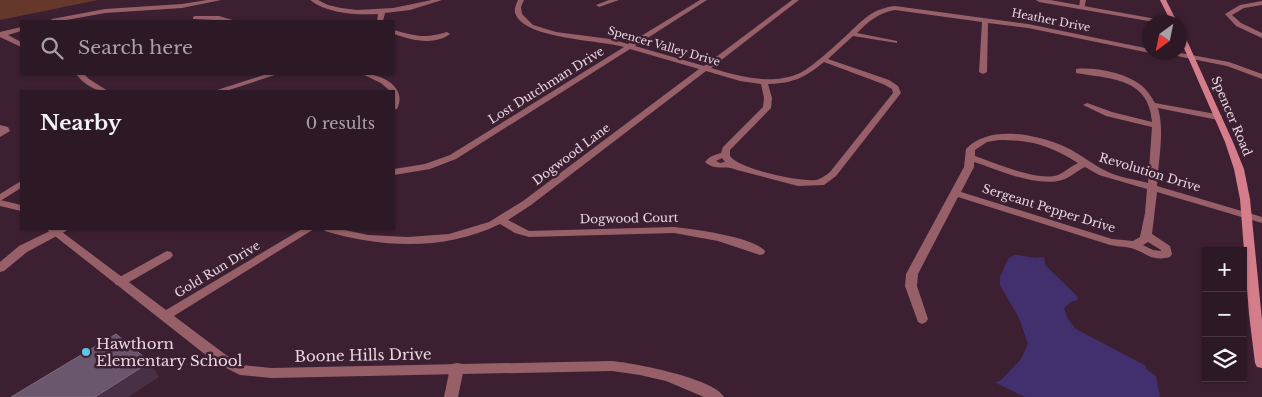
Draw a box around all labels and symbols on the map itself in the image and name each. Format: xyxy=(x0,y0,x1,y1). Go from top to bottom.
street label: Heather Drive xyxy=(1010,6,1092,34)
north arrow xyxy=(1142,15,1187,60)
street label: Spencer Valley Drive xyxy=(606,23,722,69)
street label: Lost Dutchman Drive xyxy=(485,43,607,127)
street label: Spencer Road xyxy=(1208,74,1256,158)
street label: Dogwood Lane xyxy=(529,120,613,188)
street label: Revolution Drive xyxy=(1097,149,1203,195)
street label: Sergeant Pepper Drive xyxy=(981,181,1117,235)
street label: Dogwood Court xyxy=(580,210,679,226)
street label: Gold Run Drive xyxy=(171,237,263,300)
place label: Hawthorn Elementary School xyxy=(96,334,243,370)
street label: Boone Hills Drive xyxy=(294,344,432,366)
marker: Hawthorn Elementary School xyxy=(80,346,92,358)

